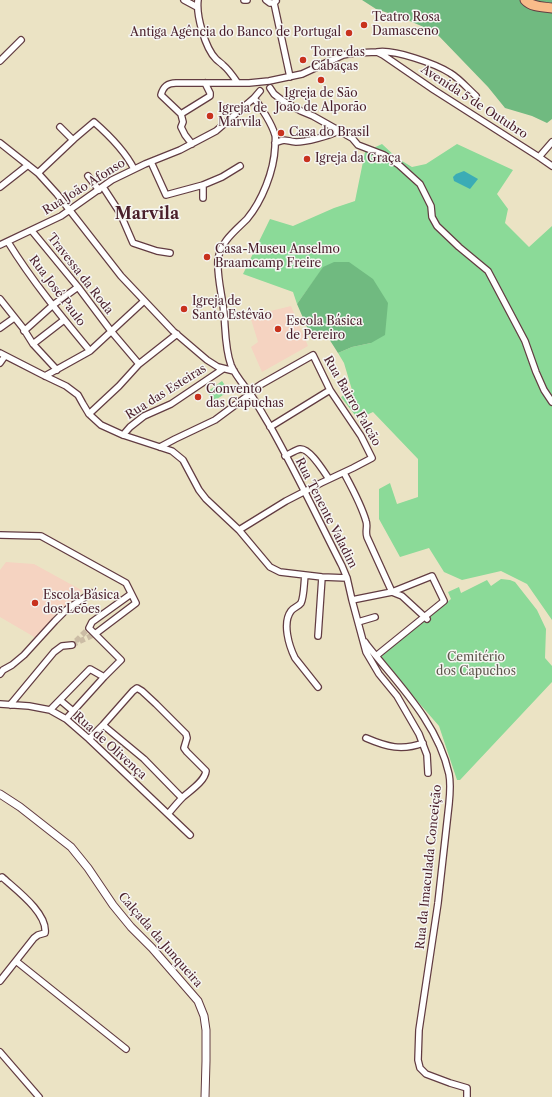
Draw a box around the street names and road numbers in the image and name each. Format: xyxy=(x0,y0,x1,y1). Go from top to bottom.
street label: Avenida 5 de Outubro xyxy=(418,62,530,142)
street label: Rua João Afonso xyxy=(40,156,128,218)
street label: Travessa da Roda xyxy=(44,231,116,317)
street label: Rua José Paulo xyxy=(26,253,88,329)
street label: Rua Bairro Falcão xyxy=(320,353,384,449)
street label: Rua das Esteiras xyxy=(123,361,209,423)
street label: Rua Tenente Valadim xyxy=(292,455,360,571)
street label: Rua de Olivença xyxy=(71,710,149,782)
street label: Rua da Imaculada Conceição xyxy=(413,784,445,950)
street label: Calçada da Junqueira xyxy=(115,890,205,990)

